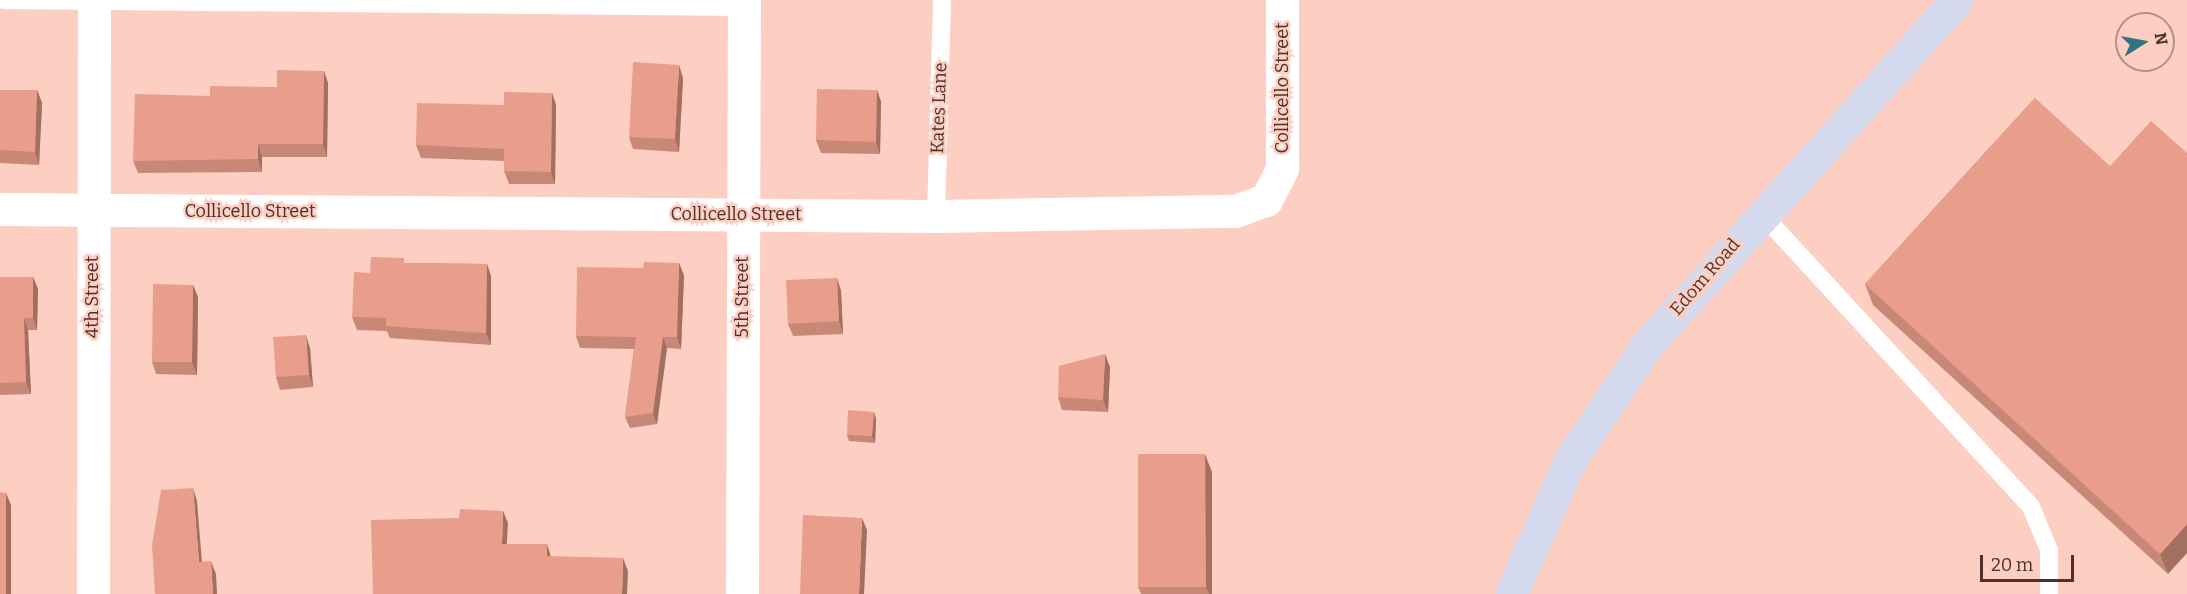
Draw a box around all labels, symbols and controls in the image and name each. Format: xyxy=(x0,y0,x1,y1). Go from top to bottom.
north arrow xyxy=(2115,12,2175,72)
street label: Collicello Street xyxy=(1271,22,1293,154)
text: N xyxy=(2151,31,2172,47)
street label: Kates Lane xyxy=(927,62,951,154)
street label: Collicello Street xyxy=(184,200,316,222)
street label: Collicello Street xyxy=(670,203,802,225)
street label: Edom Road xyxy=(1666,234,1744,320)
street label: 4th Street xyxy=(81,256,103,338)
street label: 5th Street xyxy=(731,256,753,338)
scale bar xyxy=(1983,543,2078,581)
text: 20 m xyxy=(1991,554,2033,576)

